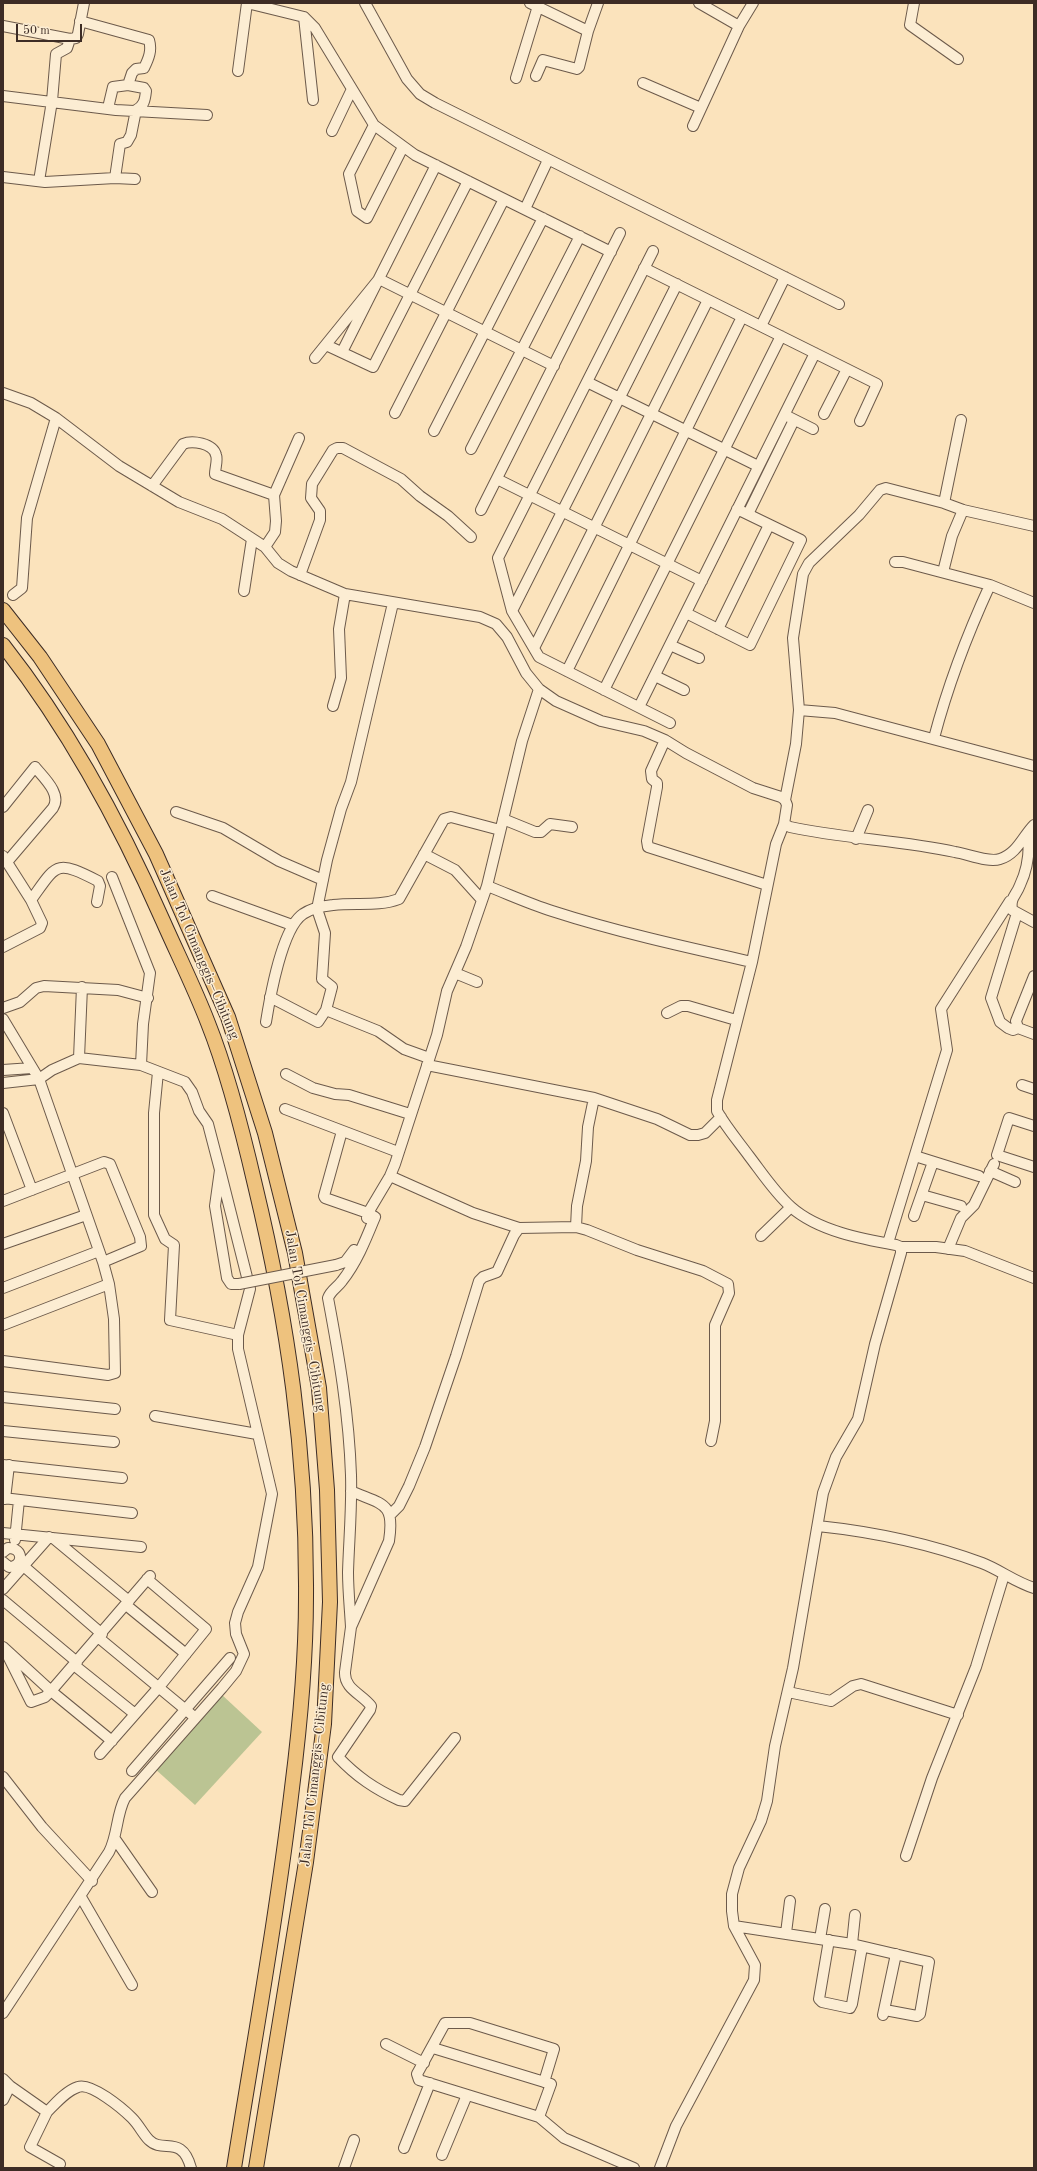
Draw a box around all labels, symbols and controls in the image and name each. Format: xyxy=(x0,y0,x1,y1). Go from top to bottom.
scale bar xyxy=(18,16,84,42)
text: 50 m xyxy=(23,25,50,37)
street label: Jalan Tol Cimanggis–Cibitung xyxy=(155,866,243,1042)
street label: Jalan Tol Cimanggis–Cibitung xyxy=(281,1229,329,1413)
street label: Jalan Tol Cimanggis–Cibitung xyxy=(297,1682,333,1868)

